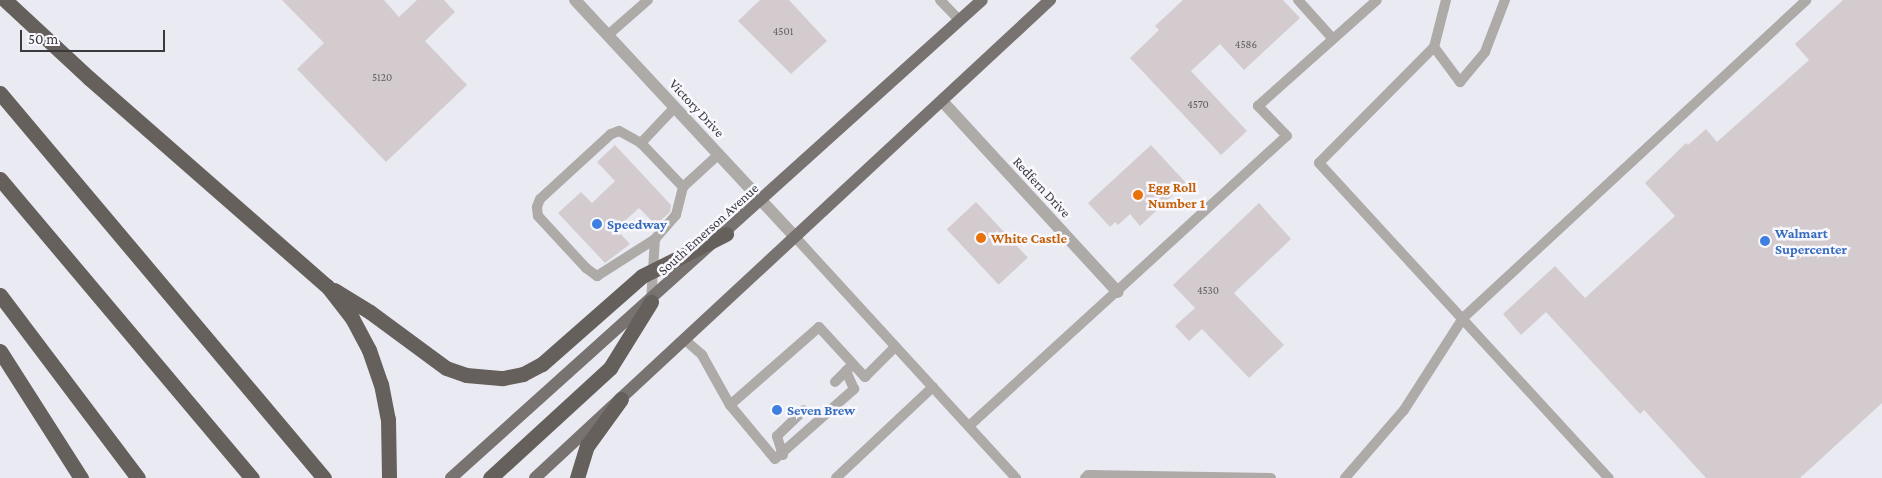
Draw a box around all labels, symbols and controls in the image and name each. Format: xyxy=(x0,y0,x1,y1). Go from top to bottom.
scale bar xyxy=(22,20,168,52)
house number: 4501 xyxy=(773,24,793,38)
text: 50 m xyxy=(28,31,58,47)
house number: 4586 xyxy=(1235,37,1257,51)
house number: 5120 xyxy=(372,70,392,84)
street label: Victory Drive xyxy=(666,75,728,141)
house number: 4570 xyxy=(1187,97,1209,111)
street label: Redfern Drive xyxy=(1010,153,1074,221)
street label: South Emerson Avenue xyxy=(654,179,762,279)
place label: Egg Roll Number 1 xyxy=(1148,179,1205,212)
marker: Egg Roll Number 1 xyxy=(1132,189,1144,201)
place label: Speedway xyxy=(607,216,667,232)
marker: Speedway xyxy=(591,218,603,230)
place label: Walmart Supercenter xyxy=(1775,225,1847,258)
place label: White Castle xyxy=(991,230,1067,246)
marker: White Castle xyxy=(975,232,987,244)
marker: Walmart Supercenter xyxy=(1759,235,1771,247)
house number: 4530 xyxy=(1197,283,1219,297)
place label: Seven Brew xyxy=(787,402,855,418)
marker: Seven Brew xyxy=(771,404,783,416)

